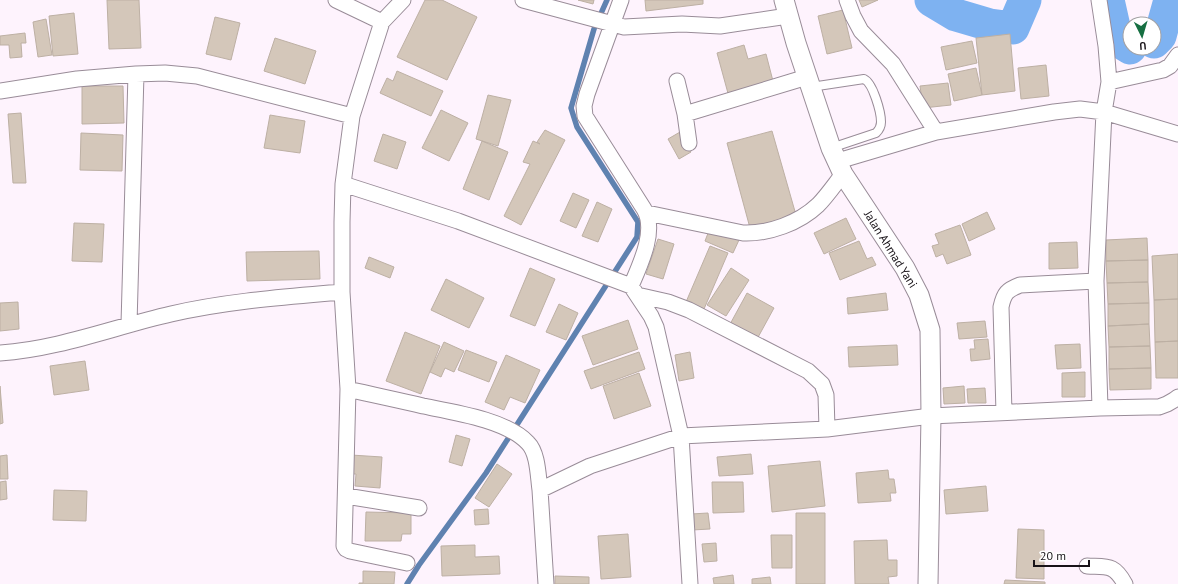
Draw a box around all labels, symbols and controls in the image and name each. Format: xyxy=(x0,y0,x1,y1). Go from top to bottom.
north arrow xyxy=(1122,16,1162,56)
text: U xyxy=(1139,39,1147,53)
street label: Jalan Ahmad Yani xyxy=(861,207,921,290)
scale bar xyxy=(1034,542,1089,568)
text: 20 m xyxy=(1040,548,1066,563)

